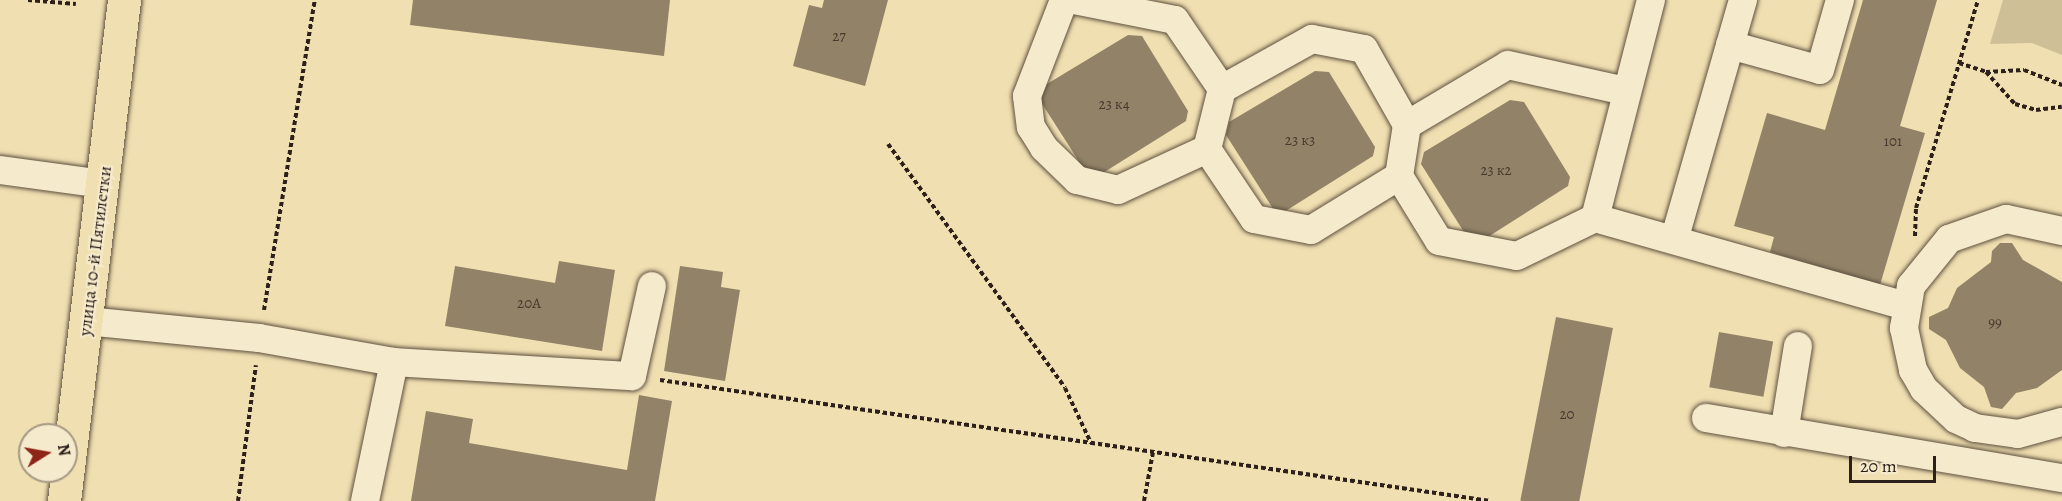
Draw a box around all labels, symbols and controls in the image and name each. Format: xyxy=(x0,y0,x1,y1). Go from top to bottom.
house number: 27 xyxy=(832,28,846,46)
house number: 23 к4 xyxy=(1099,96,1129,114)
house number: 23 к3 xyxy=(1285,132,1315,150)
house number: 101 xyxy=(1884,133,1902,151)
house number: 23 к2 xyxy=(1480,162,1512,180)
street label: улица 10-й Пятилетки xyxy=(74,165,116,337)
house number: 20А xyxy=(517,295,541,313)
house number: 99 xyxy=(1988,314,2002,332)
house number: 20 xyxy=(1559,406,1575,424)
north arrow xyxy=(18,423,78,483)
text: N xyxy=(52,442,76,458)
scale bar xyxy=(1852,444,1939,482)
text: 20 m xyxy=(1860,454,1897,478)

